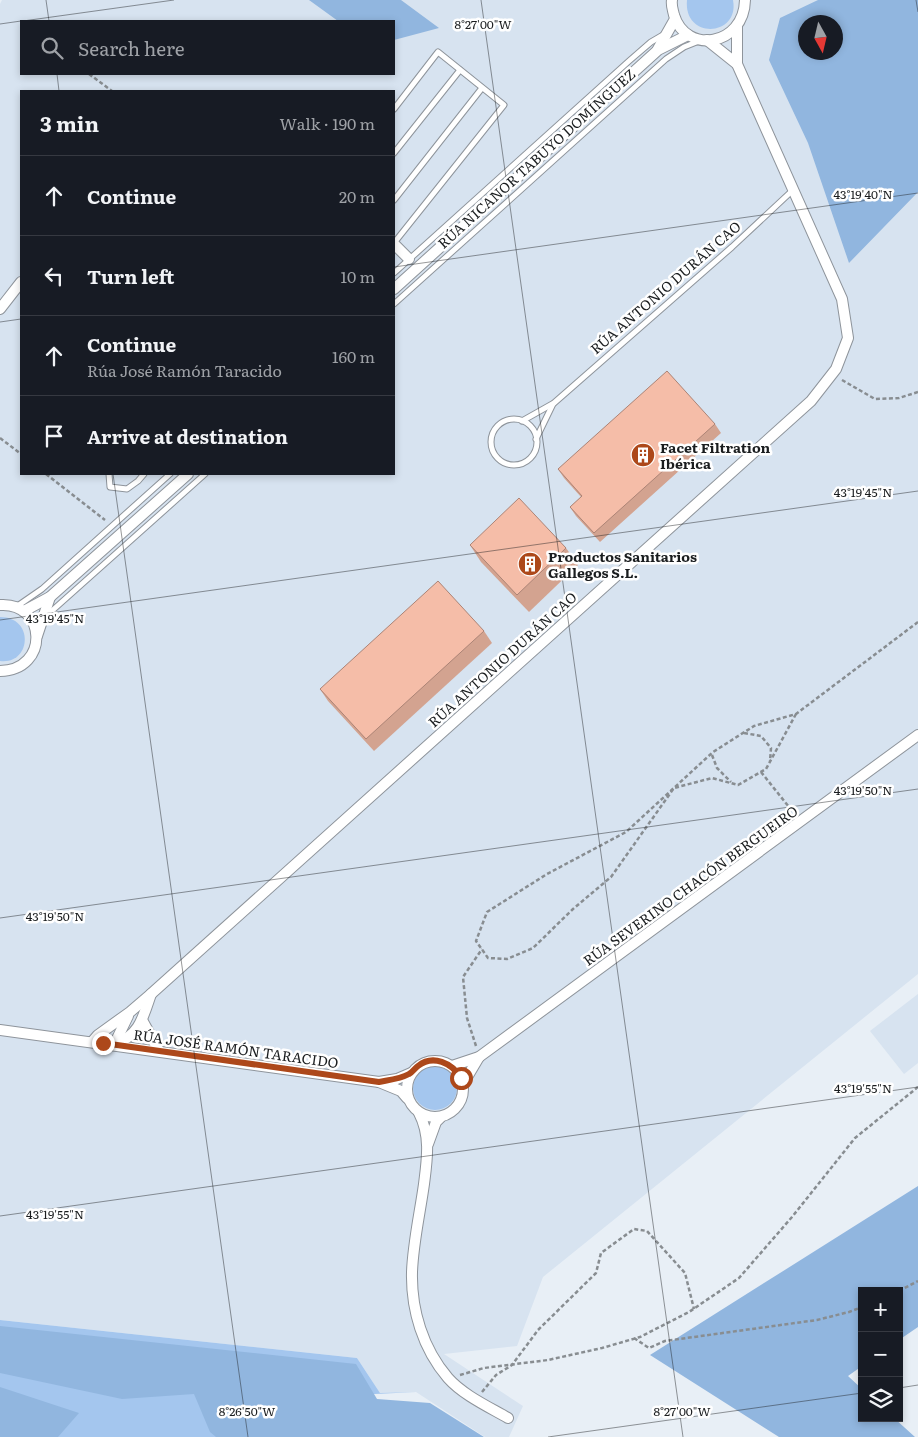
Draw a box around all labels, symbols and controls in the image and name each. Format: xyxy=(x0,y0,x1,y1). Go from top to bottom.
text: 8°27'00"W xyxy=(454,15,512,33)
north arrow xyxy=(798,15,843,60)
search box xyxy=(20,20,395,75)
icon: search xyxy=(38,34,66,62)
text: Search here xyxy=(78,34,185,62)
street label: RÚA NICANOR TABUYO DOMÍNGUEZ xyxy=(433,64,639,252)
text: 3 min xyxy=(40,107,99,138)
text: Walk · 190 m xyxy=(279,111,375,135)
icon: ahead xyxy=(40,182,68,210)
text: Continue xyxy=(87,182,176,210)
text: 20 m xyxy=(339,184,375,208)
text: 43°19'40"N xyxy=(833,185,893,203)
street label: RÚA ANTONIO DURÁN CAO xyxy=(585,216,745,358)
icon: left xyxy=(40,262,68,290)
text: Turn left xyxy=(87,262,174,290)
text: 10 m xyxy=(341,264,375,288)
text: Continue xyxy=(87,330,176,358)
icon: ahead xyxy=(40,342,68,370)
text: 160 m xyxy=(332,344,375,368)
text: Rúa José Ramón Taracido xyxy=(87,358,282,382)
icon: arrive xyxy=(40,422,68,450)
text: Arrive at destination xyxy=(87,422,288,450)
place label: Facet Filtration Ibérica xyxy=(660,437,770,473)
building icon: Facet Filtration Ibérica xyxy=(630,442,656,468)
text: 43°19'45"N xyxy=(834,483,892,501)
place label: Productos Sanitarios Gallegos S.L. xyxy=(548,546,697,582)
building icon: Productos Sanitarios Gallegos S.L. xyxy=(517,551,543,577)
street label: RÚA ANTONIO DURÁN CAO xyxy=(423,587,581,731)
text: 43°19'45"N xyxy=(26,609,84,627)
text: 43°19'50"N xyxy=(834,781,892,799)
street label: RÚA SEVERINO CHACÓN BERGUEIRO xyxy=(579,800,801,970)
text: 43°19'50"N xyxy=(26,907,84,925)
street label: RÚA JOSÉ RAMÓN TARACIDO xyxy=(132,1024,340,1072)
route end xyxy=(92,1032,115,1055)
route start xyxy=(450,1067,473,1090)
text: 43°19'55"N xyxy=(834,1079,892,1097)
text: 43°19'55"N xyxy=(26,1205,84,1223)
map controls xyxy=(858,1287,903,1422)
button: + xyxy=(858,1287,903,1332)
button: − xyxy=(858,1332,903,1377)
button: layers xyxy=(858,1377,903,1422)
text: 8°26'50"W xyxy=(219,1402,275,1420)
text: 8°27'00"W xyxy=(653,1402,711,1420)

